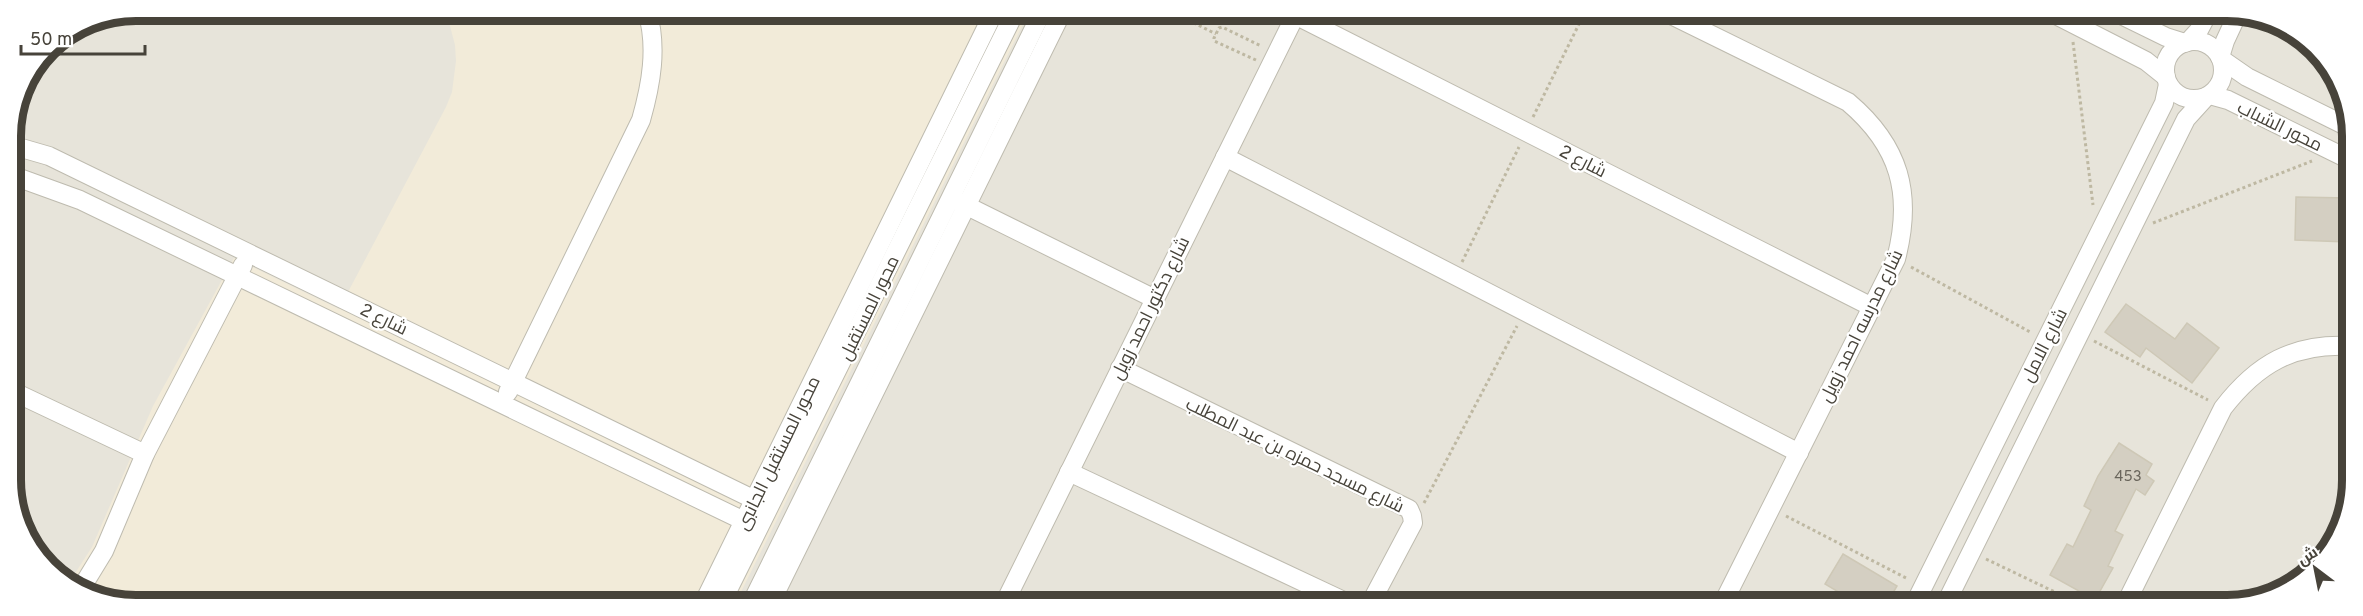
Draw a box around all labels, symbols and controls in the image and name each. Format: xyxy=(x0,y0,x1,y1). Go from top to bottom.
scale bar xyxy=(21,18,146,56)
text: 50 m xyxy=(30,29,72,52)
street label: محور الشباب xyxy=(2233,97,2326,158)
street label: شارع 2 xyxy=(1555,141,1610,184)
street label: شارع دكتور احمد زويل xyxy=(1107,233,1196,384)
street label: شارع مدرسه احمد زويل xyxy=(1815,246,1909,407)
street label: محور المستقبل xyxy=(835,252,906,365)
street label: شارع 2 xyxy=(356,299,411,342)
street label: شارع الامل xyxy=(2017,305,2074,386)
street label: محور المستقبل الجانبى xyxy=(732,373,827,535)
street label: شارع مسجد حمزه بن عبد المطلب xyxy=(1181,393,1407,519)
house number: 453 xyxy=(2114,468,2142,487)
north arrow xyxy=(2285,538,2345,598)
text: ش xyxy=(2294,543,2322,571)

